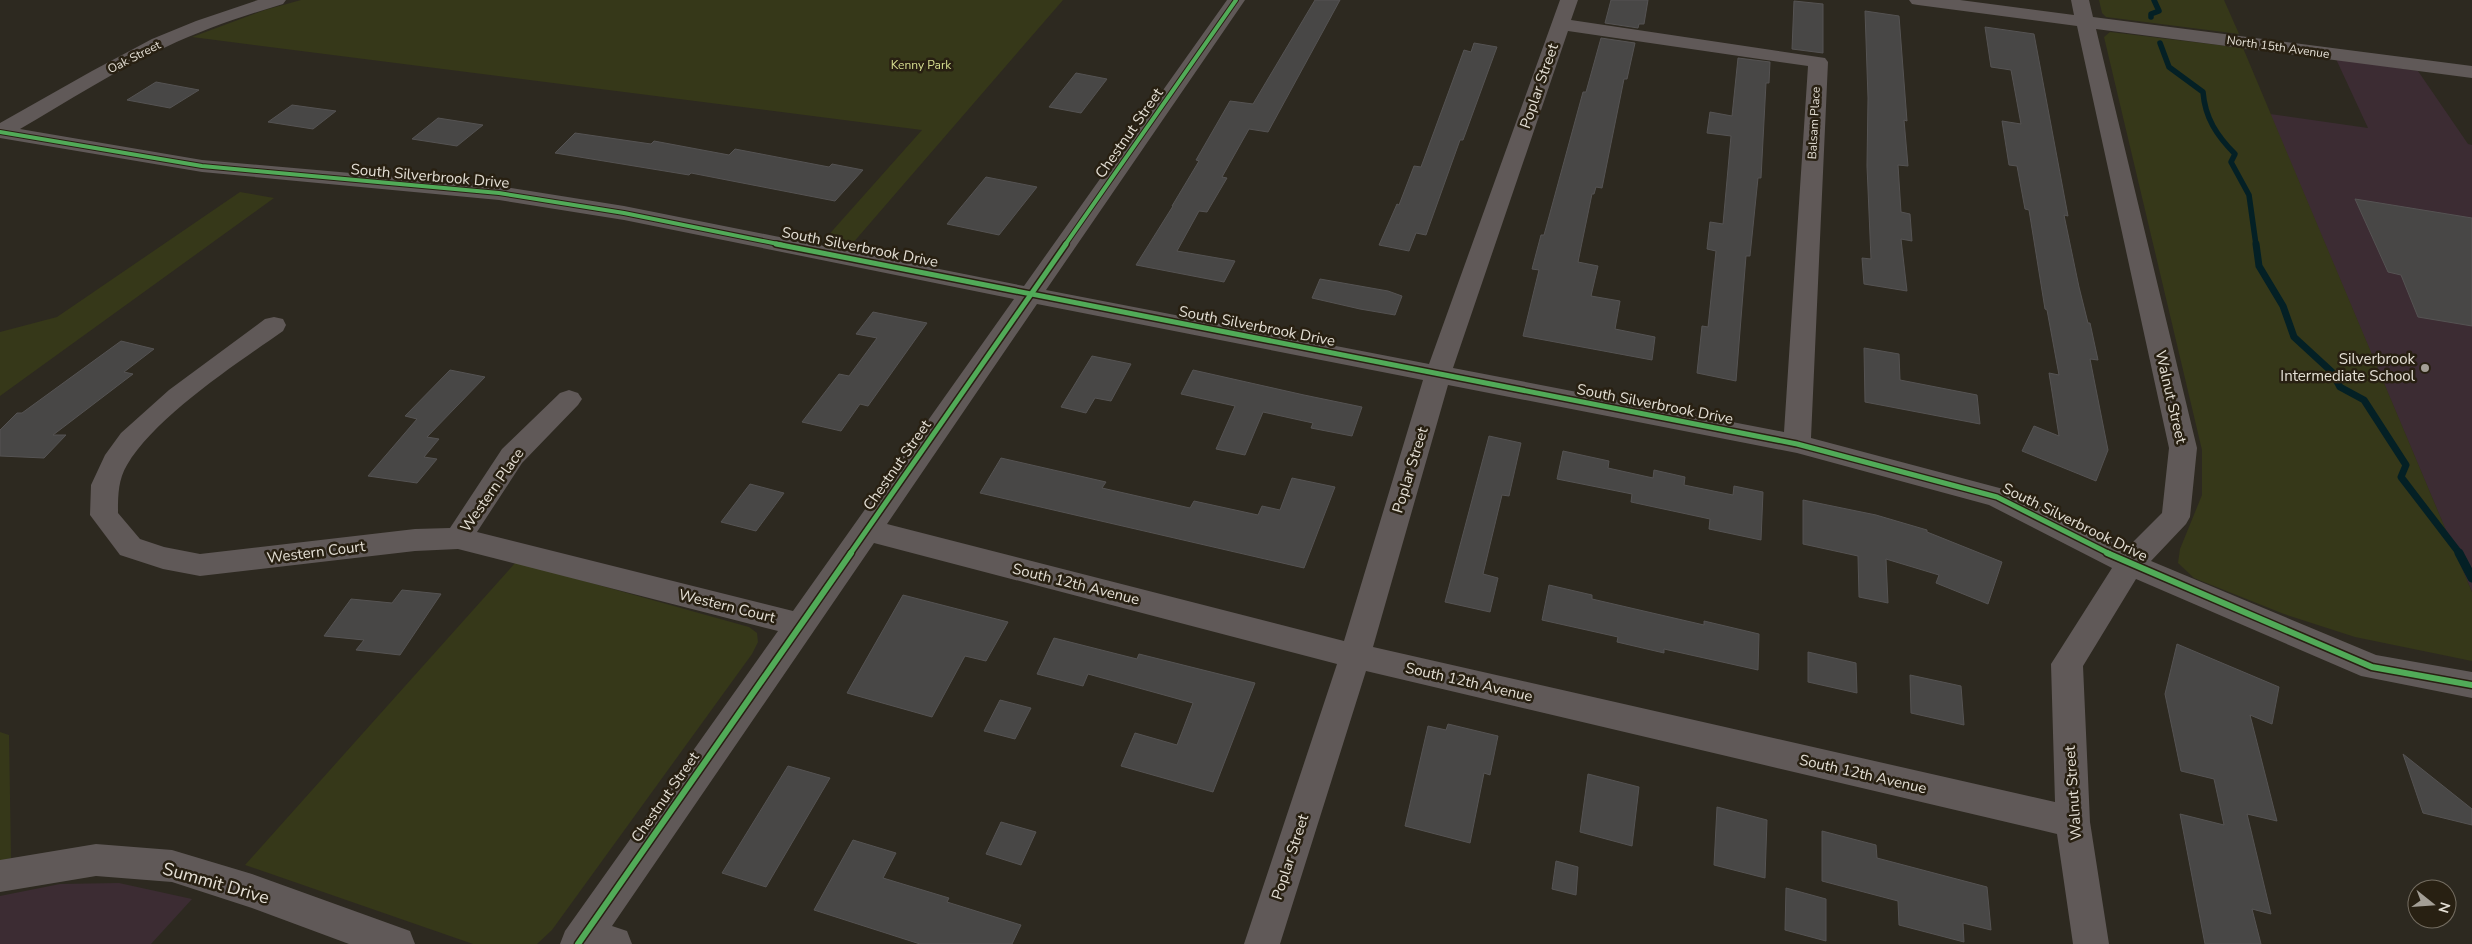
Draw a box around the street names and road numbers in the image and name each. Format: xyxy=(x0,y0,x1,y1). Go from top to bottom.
street label: North 15th Avenue xyxy=(2226,32,2330,62)
street label: Oak Street xyxy=(105,36,164,77)
street label: Poplar Street xyxy=(1515,40,1563,131)
street label: Chestnut Street xyxy=(1090,83,1168,182)
street label: Balsam Place xyxy=(1804,86,1824,160)
street label: South Silverbrook Drive xyxy=(350,159,510,193)
street label: South Silverbrook Drive xyxy=(780,222,940,272)
street label: South Silverbrook Drive xyxy=(1177,301,1337,351)
street label: Walnut Street xyxy=(2151,348,2192,446)
street label: South Silverbrook Drive xyxy=(1575,379,1735,429)
street label: Chestnut Street xyxy=(858,415,936,514)
street label: Poplar Street xyxy=(1387,424,1433,515)
street label: Western Place xyxy=(456,444,528,536)
street label: South Silverbrook Drive xyxy=(1999,478,2151,566)
street label: Western Court xyxy=(266,536,367,568)
street label: South 12th Avenue xyxy=(1010,559,1142,609)
street label: Western Court xyxy=(677,584,778,628)
street label: South 12th Avenue xyxy=(1403,658,1535,706)
street label: Walnut Street xyxy=(2060,744,2086,841)
street label: Chestnut Street xyxy=(626,747,704,846)
street label: South 12th Avenue xyxy=(1797,750,1929,798)
street label: Poplar Street xyxy=(1267,811,1313,902)
street label: Summit Drive xyxy=(160,856,272,910)

